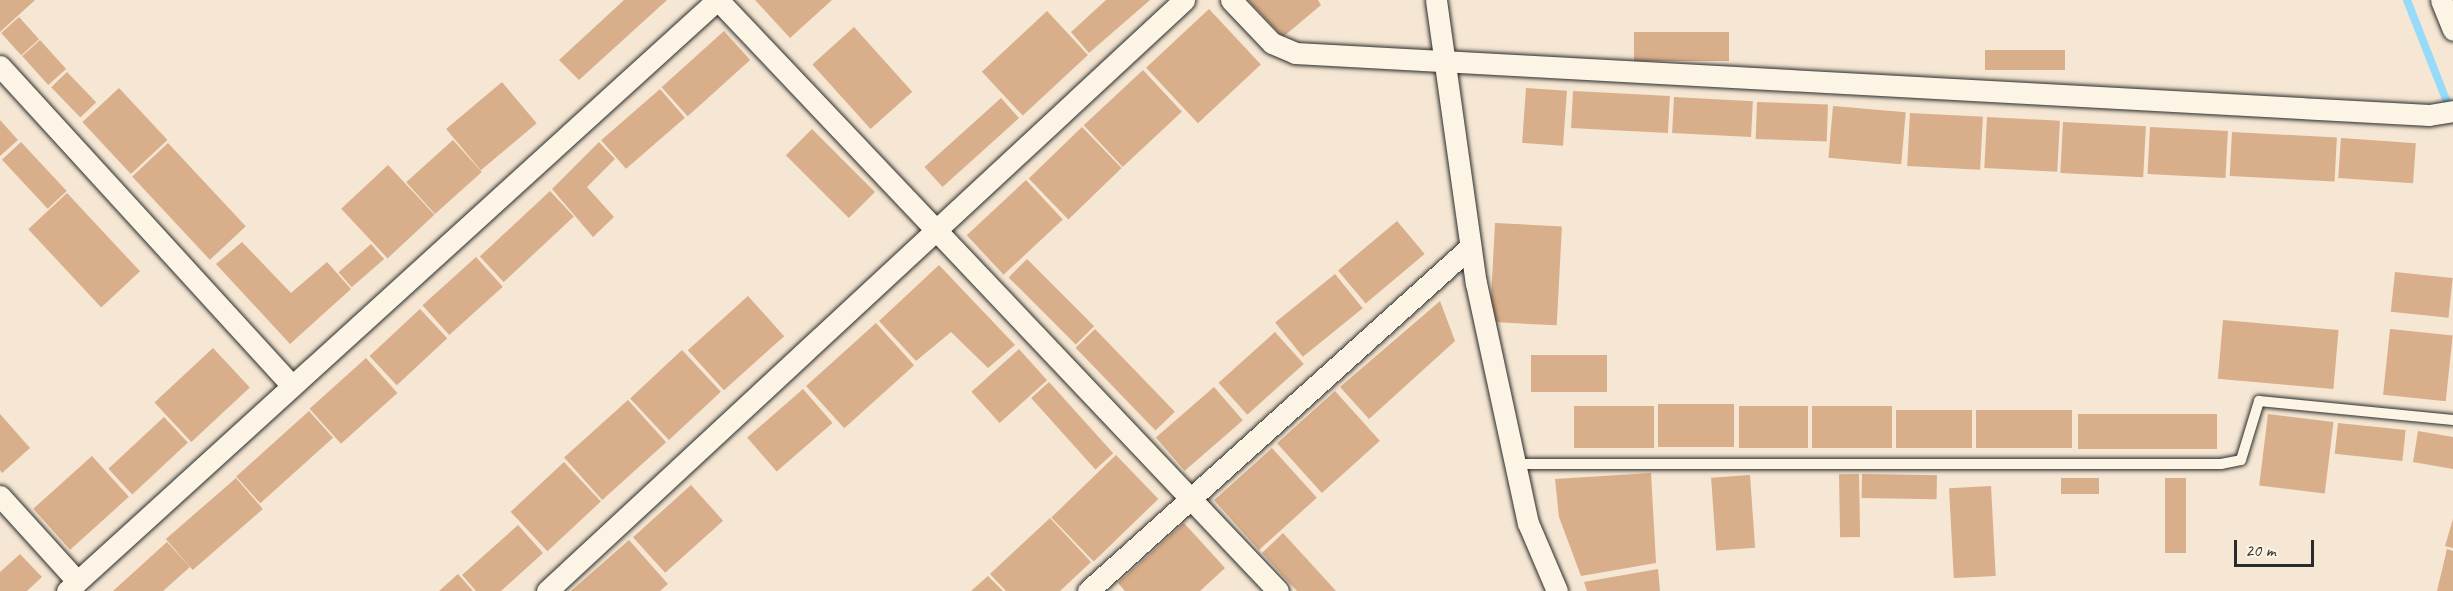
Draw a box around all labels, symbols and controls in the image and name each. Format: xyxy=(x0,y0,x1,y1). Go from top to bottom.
scale bar xyxy=(2237,528,2316,566)
text: 20 m xyxy=(2245,539,2276,561)

